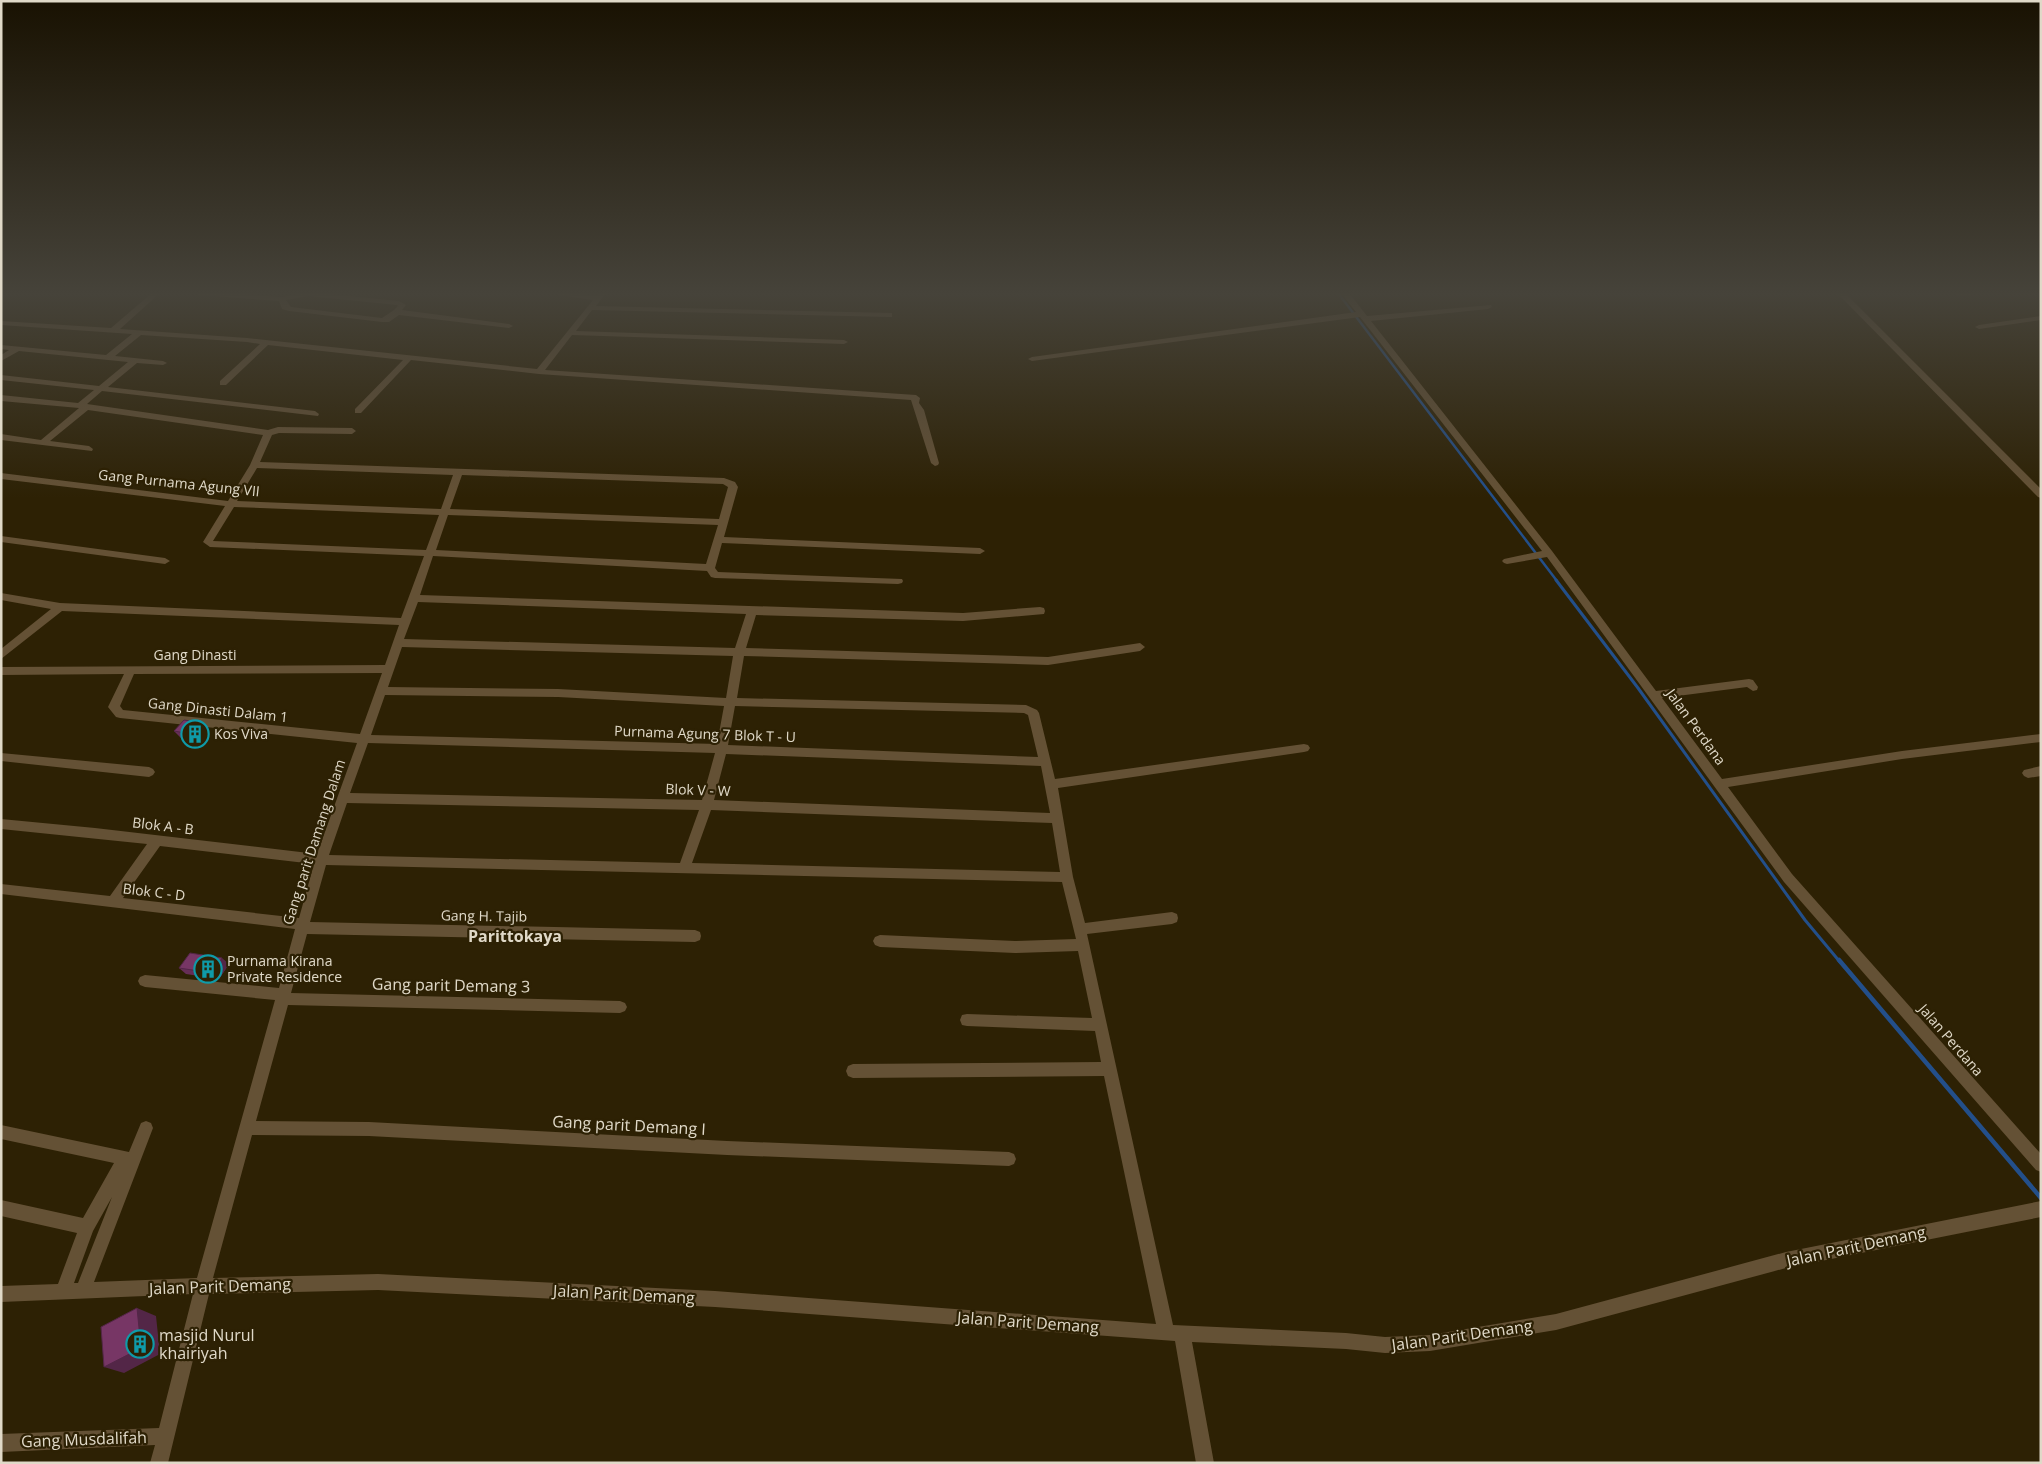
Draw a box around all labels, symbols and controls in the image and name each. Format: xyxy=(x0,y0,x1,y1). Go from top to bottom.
street label: Gang Purnama Agung VII xyxy=(97,465,261,500)
street label: Gang Dinasti xyxy=(153,645,237,664)
street label: Jalan Perdana xyxy=(1661,683,1730,769)
street label: Gang Dinasti Dalam 1 xyxy=(147,693,289,726)
building icon: Kos Viva xyxy=(180,719,210,749)
street label: Purnama Agung 7 Blok T - U xyxy=(614,721,796,746)
place label: Kos Viva xyxy=(214,724,268,743)
street label: Gang parit Damang Dalam xyxy=(278,757,349,927)
street label: Blok V - W xyxy=(665,779,731,800)
street label: Blok A - B xyxy=(131,812,195,839)
street label: Blok C - D xyxy=(122,878,186,905)
street label: Gang H. Tajib xyxy=(441,905,527,926)
district label: Parittokaya xyxy=(468,925,562,947)
place label: Purnama Kirana Private Residence xyxy=(227,951,342,986)
building icon: Purnama Kirana Private Residence xyxy=(193,954,223,984)
street label: Gang parit Demang 3 xyxy=(372,973,530,997)
street label: Jalan Perdana xyxy=(1913,998,1988,1080)
street label: Gang parit Demang I xyxy=(552,1110,706,1140)
street label: Jalan Parit Demang xyxy=(1782,1220,1928,1272)
street label: Jalan Parit Demang xyxy=(147,1273,292,1300)
street label: Jalan Parit Demang xyxy=(551,1279,696,1309)
street label: Jalan Parit Demang xyxy=(954,1306,1100,1338)
street label: Jalan Parit Demang xyxy=(1388,1314,1534,1356)
place label: masjid Nurul khairiyah xyxy=(159,1324,255,1364)
building icon: masjid Nurul khairiyah xyxy=(125,1329,155,1359)
street label: Gang Musdalifah xyxy=(21,1426,147,1452)

